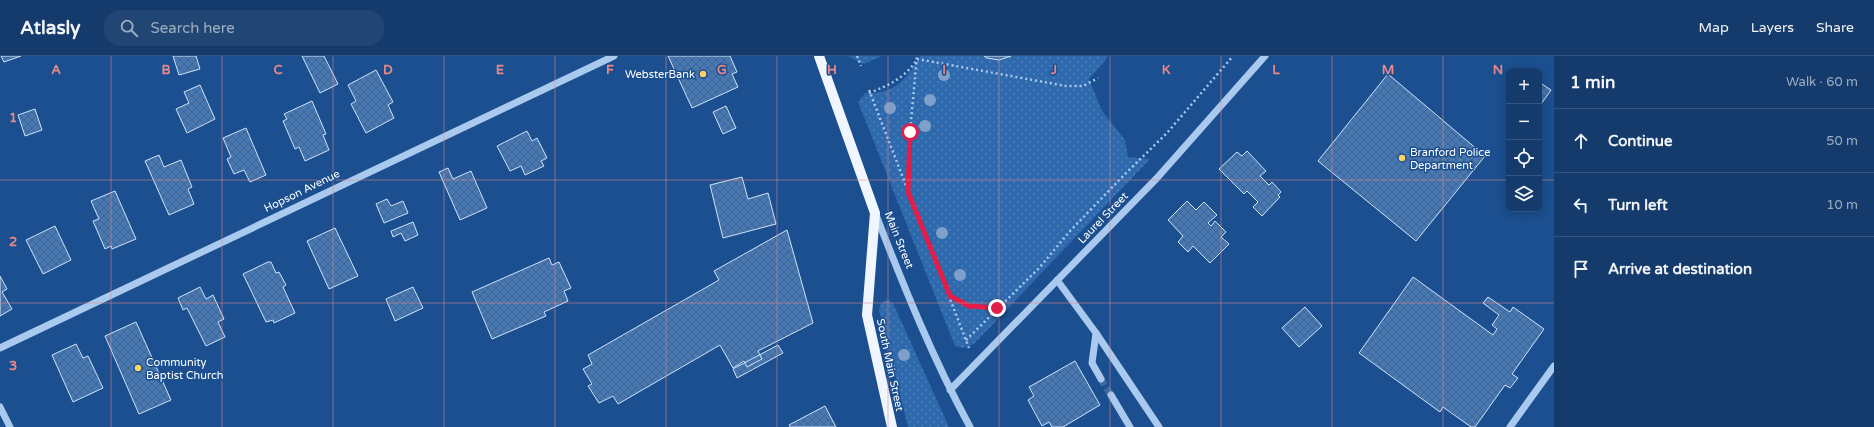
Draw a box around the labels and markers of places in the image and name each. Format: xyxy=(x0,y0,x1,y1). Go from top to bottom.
place label: WebsterBank xyxy=(625,68,695,81)
marker: WebsterBank xyxy=(698,69,708,79)
place label: Branford Police Department xyxy=(1410,146,1490,172)
marker: Branford Police Department xyxy=(1397,153,1407,163)
place label: Community Baptist Church xyxy=(146,356,224,382)
marker: Community Baptist Church xyxy=(133,363,143,373)

